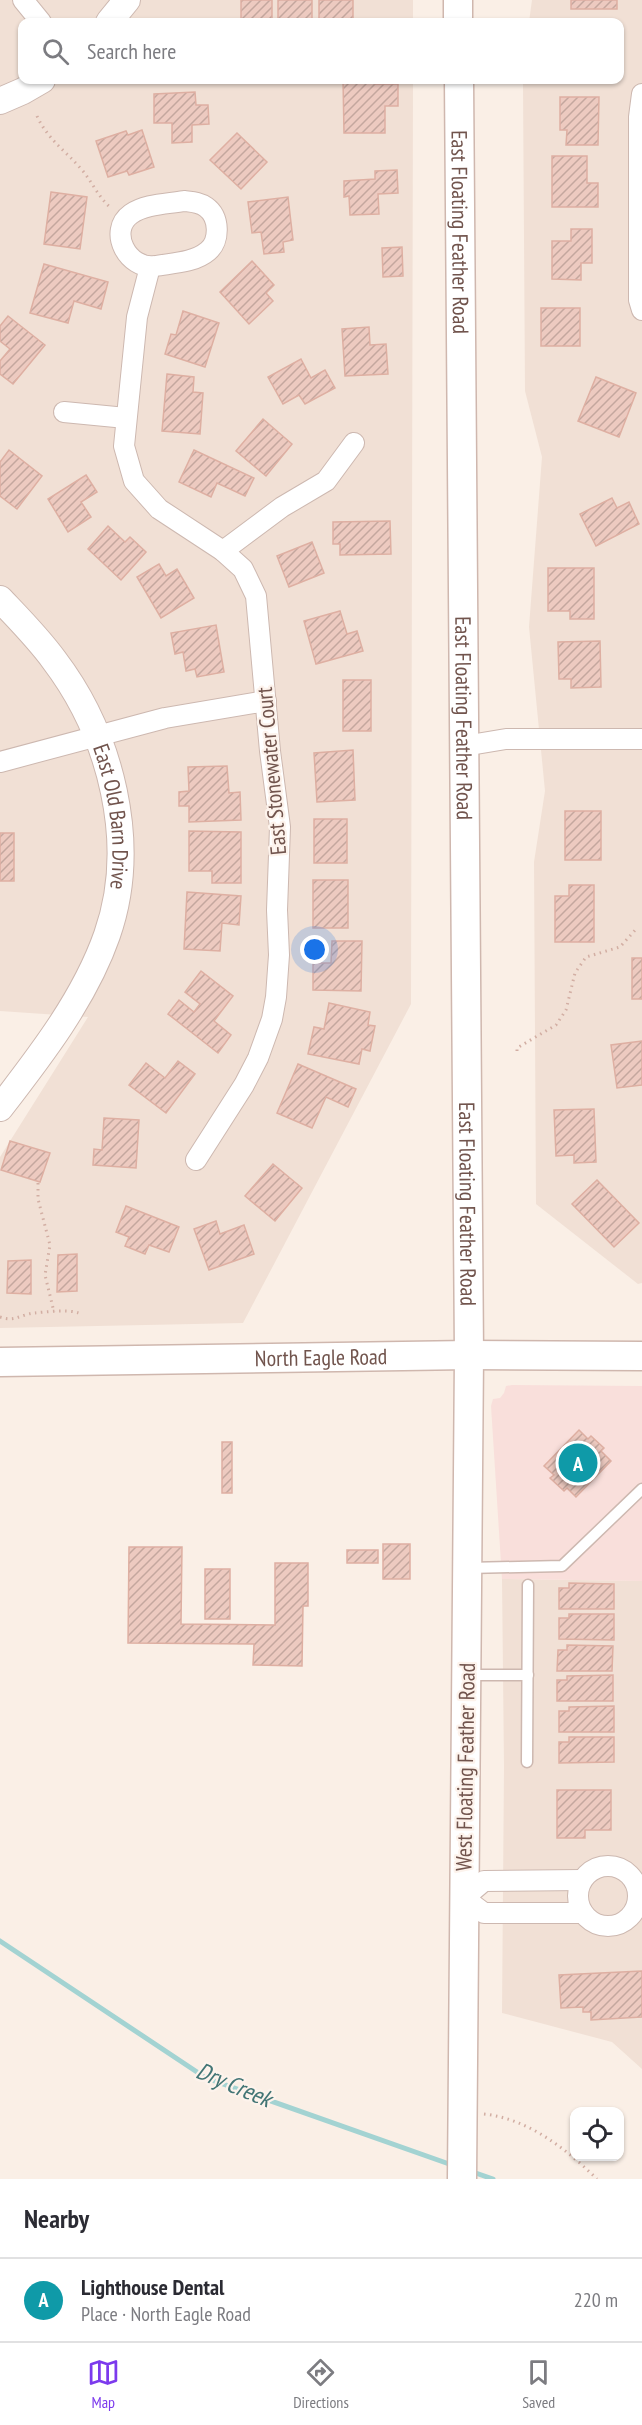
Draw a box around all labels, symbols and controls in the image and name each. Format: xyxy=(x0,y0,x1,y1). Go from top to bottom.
search box xyxy=(18,18,624,84)
icon: search xyxy=(39,35,72,68)
text: Search here xyxy=(87,37,176,65)
street label: East Floating Feather Road xyxy=(445,130,475,334)
street label: East Floating Feather Road xyxy=(449,616,479,820)
street label: East Stonewater Court xyxy=(250,686,292,856)
street label: East Old Barn Drive xyxy=(87,740,134,891)
your location xyxy=(300,935,329,964)
street label: East Floating Feather Road xyxy=(453,1102,483,1306)
street label: North Eagle Road xyxy=(254,1342,387,1372)
pin: A xyxy=(558,1440,598,1486)
street label: West Floating Feather Road xyxy=(449,1663,481,1871)
water label: Dry Creek xyxy=(192,2055,279,2115)
map controls xyxy=(570,2107,624,2161)
button: locate xyxy=(570,2107,624,2161)
text: Nearby xyxy=(24,2202,89,2235)
text: Lighthouse Dental xyxy=(81,2273,224,2301)
text: A xyxy=(38,2287,49,2313)
text: 220 m xyxy=(574,2287,618,2313)
text: Place · North Eagle Road xyxy=(81,2301,251,2327)
tab: Map xyxy=(87,2356,120,2412)
tab: Directions xyxy=(293,2356,349,2412)
tab: Saved xyxy=(522,2356,555,2412)

